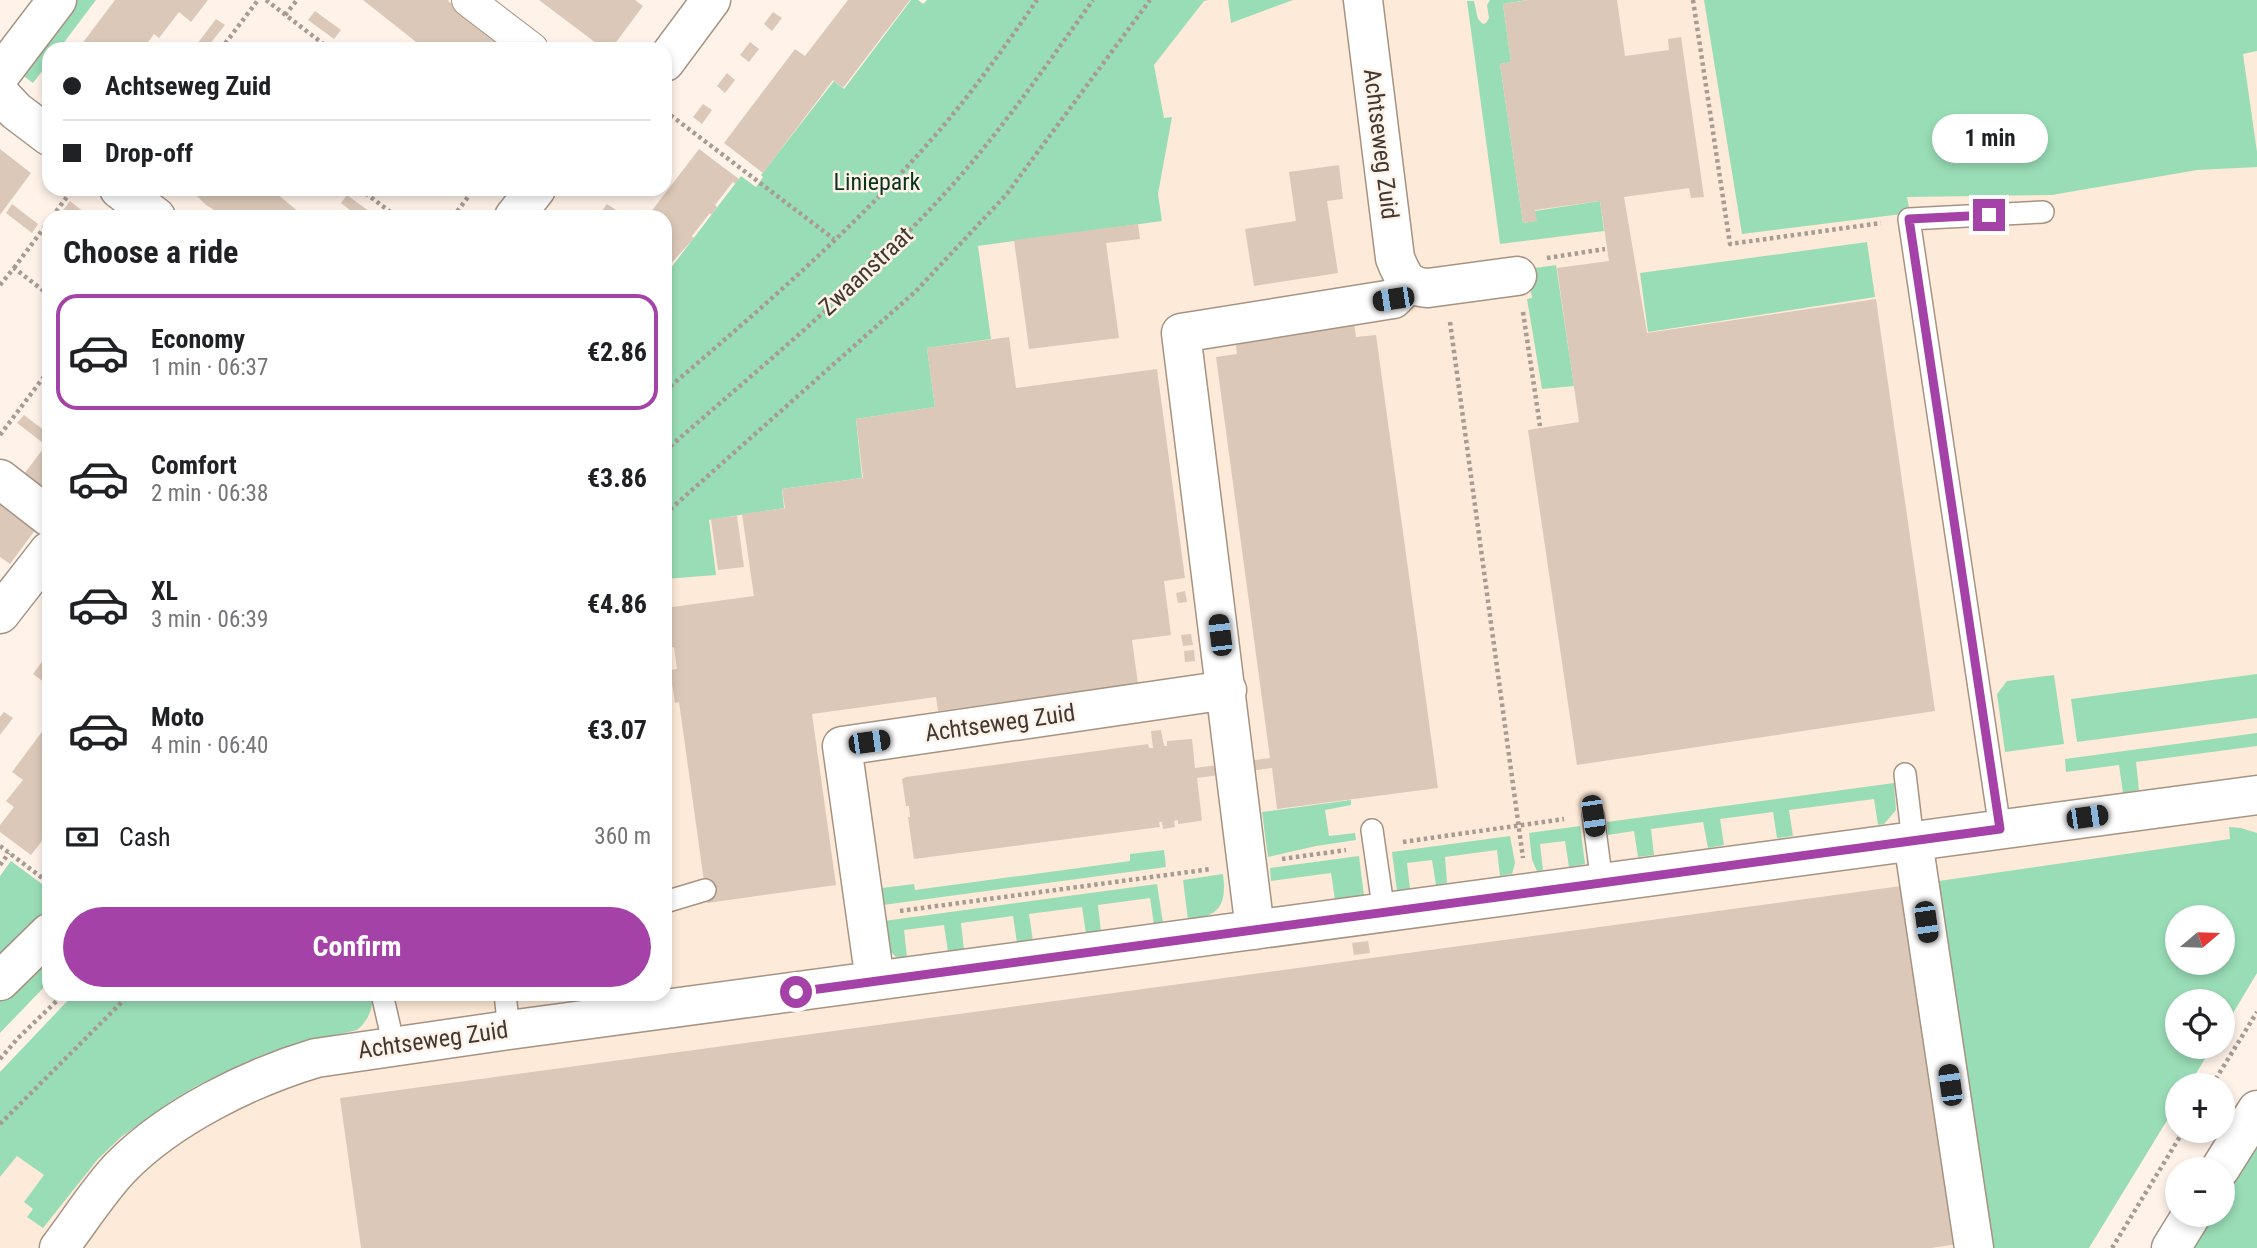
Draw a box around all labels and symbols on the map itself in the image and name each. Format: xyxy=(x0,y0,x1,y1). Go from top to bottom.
street label: Achtseweg Zuid xyxy=(1358,67,1404,221)
callout: 1 min xyxy=(1931,114,2047,162)
park label: Liniepark xyxy=(834,168,921,196)
route end xyxy=(1973,199,2005,231)
street label: Zwaanstraat xyxy=(814,221,918,321)
car xyxy=(1371,285,1416,313)
car xyxy=(1208,613,1233,657)
street label: Achtseweg Zuid xyxy=(923,699,1077,747)
car xyxy=(847,729,892,755)
car xyxy=(1580,794,1607,838)
car xyxy=(2065,804,2110,830)
car xyxy=(1913,900,1940,944)
north arrow xyxy=(2165,905,2235,975)
route start xyxy=(780,976,812,1008)
street label: Achtseweg Zuid xyxy=(356,1016,510,1064)
car xyxy=(1937,1063,1964,1107)

